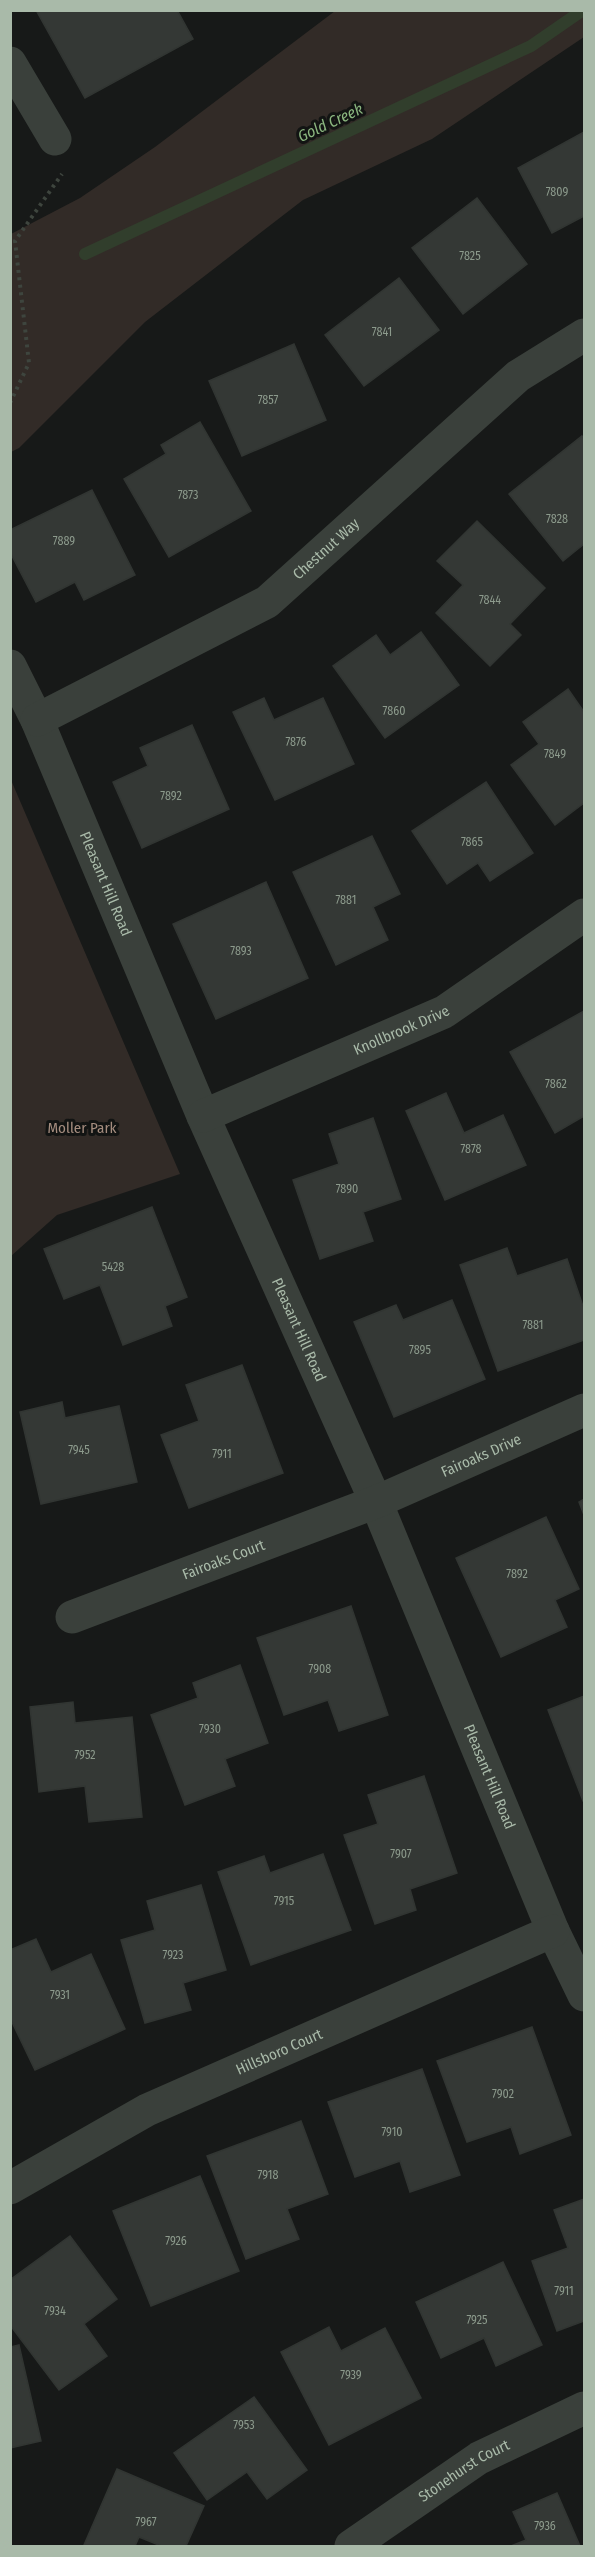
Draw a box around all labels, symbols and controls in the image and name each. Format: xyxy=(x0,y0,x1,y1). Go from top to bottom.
water label: Gold Creek xyxy=(295,99,366,146)
house number: 7809 xyxy=(546,185,568,199)
house number: 7825 xyxy=(459,249,481,263)
house number: 7841 xyxy=(372,325,392,339)
house number: 7857 xyxy=(258,393,279,407)
house number: 7873 xyxy=(178,488,198,502)
house number: 7828 xyxy=(546,512,568,526)
street label: Chestnut Way xyxy=(289,514,363,583)
house number: 7889 xyxy=(53,534,75,548)
house number: 7844 xyxy=(479,593,501,607)
house number: 7860 xyxy=(383,704,405,718)
house number: 7876 xyxy=(285,735,307,749)
house number: 7849 xyxy=(544,747,566,761)
house number: 7892 xyxy=(160,789,182,803)
street label: Pleasant Hill Road xyxy=(76,829,136,939)
house number: 7865 xyxy=(461,835,484,849)
house number: 7881 xyxy=(335,893,357,907)
house number: 7893 xyxy=(230,944,252,958)
street label: Knollbrook Drive xyxy=(351,1002,453,1059)
house number: 7862 xyxy=(545,1077,567,1091)
park label: Moller Park xyxy=(47,1119,117,1137)
house number: 7878 xyxy=(460,1142,482,1156)
house number: 7890 xyxy=(336,1182,358,1196)
house number: 5428 xyxy=(102,1260,124,1274)
street label: Pleasant Hill Road xyxy=(268,1275,330,1384)
house number: 7881 xyxy=(522,1318,544,1332)
house number: 7895 xyxy=(409,1343,431,1357)
street label: Fairoaks Drive xyxy=(438,1430,524,1481)
house number: 7945 xyxy=(68,1443,90,1457)
house number: 7911 xyxy=(212,1447,232,1461)
street label: Fairoaks Court xyxy=(180,1536,267,1583)
house number: 7892 xyxy=(506,1567,528,1581)
house number: 7908 xyxy=(309,1662,331,1676)
house number: 7930 xyxy=(199,1722,221,1736)
street label: Pleasant Hill Road xyxy=(460,1722,519,1832)
house number: 7952 xyxy=(74,1748,96,1762)
house number: 7907 xyxy=(390,1847,412,1861)
house number: 7915 xyxy=(274,1894,295,1908)
house number: 7923 xyxy=(163,1948,184,1962)
house number: 7931 xyxy=(50,1988,70,2002)
street label: Hillsboro Court xyxy=(233,2025,325,2079)
house number: 7902 xyxy=(492,2087,514,2101)
house number: 7910 xyxy=(381,2125,403,2139)
house number: 7918 xyxy=(258,2168,279,2182)
house number: 7926 xyxy=(165,2234,187,2248)
house number: 7911 xyxy=(554,2284,574,2298)
house number: 7934 xyxy=(44,2304,66,2318)
house number: 7925 xyxy=(466,2313,488,2327)
house number: 7939 xyxy=(340,2368,362,2382)
house number: 7953 xyxy=(233,2418,255,2432)
street label: Stonehurst Court xyxy=(415,2436,513,2506)
house number: 7967 xyxy=(135,2515,157,2529)
house number: 7936 xyxy=(534,2519,556,2533)

